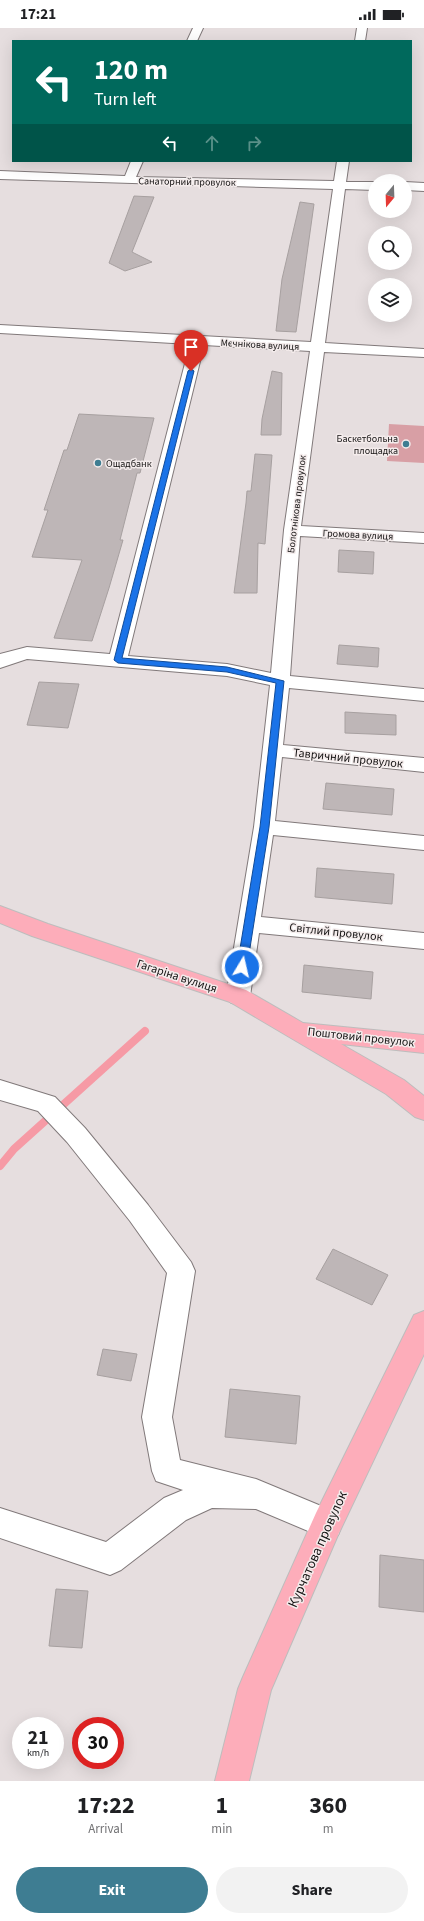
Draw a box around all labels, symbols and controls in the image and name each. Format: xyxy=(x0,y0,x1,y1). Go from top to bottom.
text: 17:21 xyxy=(20,4,56,25)
text: 120 m xyxy=(94,50,168,90)
icon: left xyxy=(28,56,80,108)
text: Turn left xyxy=(94,87,156,112)
icon: left xyxy=(159,132,181,154)
icon: ahead xyxy=(201,132,223,154)
icon: right xyxy=(243,132,265,154)
street label: Санаторний провулок xyxy=(138,174,236,190)
north arrow xyxy=(368,174,412,218)
map controls xyxy=(368,174,412,322)
button: search xyxy=(368,226,412,270)
button: layers xyxy=(368,278,412,322)
pin xyxy=(174,330,208,371)
icon: arrive xyxy=(180,336,202,358)
street label: Мєчнікова вулиця xyxy=(220,336,300,354)
place label: Баскетбольна площадка xyxy=(337,432,398,458)
marker: Баскетбольна площадка xyxy=(401,439,411,449)
street label: Болотнікова провулок xyxy=(284,454,310,554)
place label: Ощадбанк xyxy=(106,457,152,471)
marker: Ощадбанк xyxy=(93,458,103,468)
street label: Громова вулиця xyxy=(322,526,394,544)
street label: Тавричний провулок xyxy=(292,744,404,773)
street label: Світлий провулок xyxy=(289,919,383,946)
position arrow xyxy=(221,946,263,988)
street label: Гагаріна вулиця xyxy=(134,955,219,998)
street label: Поштовий провулок xyxy=(307,1023,415,1052)
street label: Курчатова провулок xyxy=(283,1488,353,1611)
speed limit sign: 30 xyxy=(72,1717,124,1769)
text: 21 xyxy=(27,1724,49,1752)
text: km/h xyxy=(27,1746,49,1760)
text: 17:22 xyxy=(77,1788,135,1823)
text: 1 xyxy=(216,1788,228,1823)
text: 360 xyxy=(309,1788,347,1823)
text: Arrival xyxy=(88,1820,123,1838)
text: min xyxy=(211,1820,232,1838)
text: m xyxy=(323,1820,334,1838)
button: Exit xyxy=(16,1867,208,1913)
button: Share xyxy=(216,1867,408,1913)

